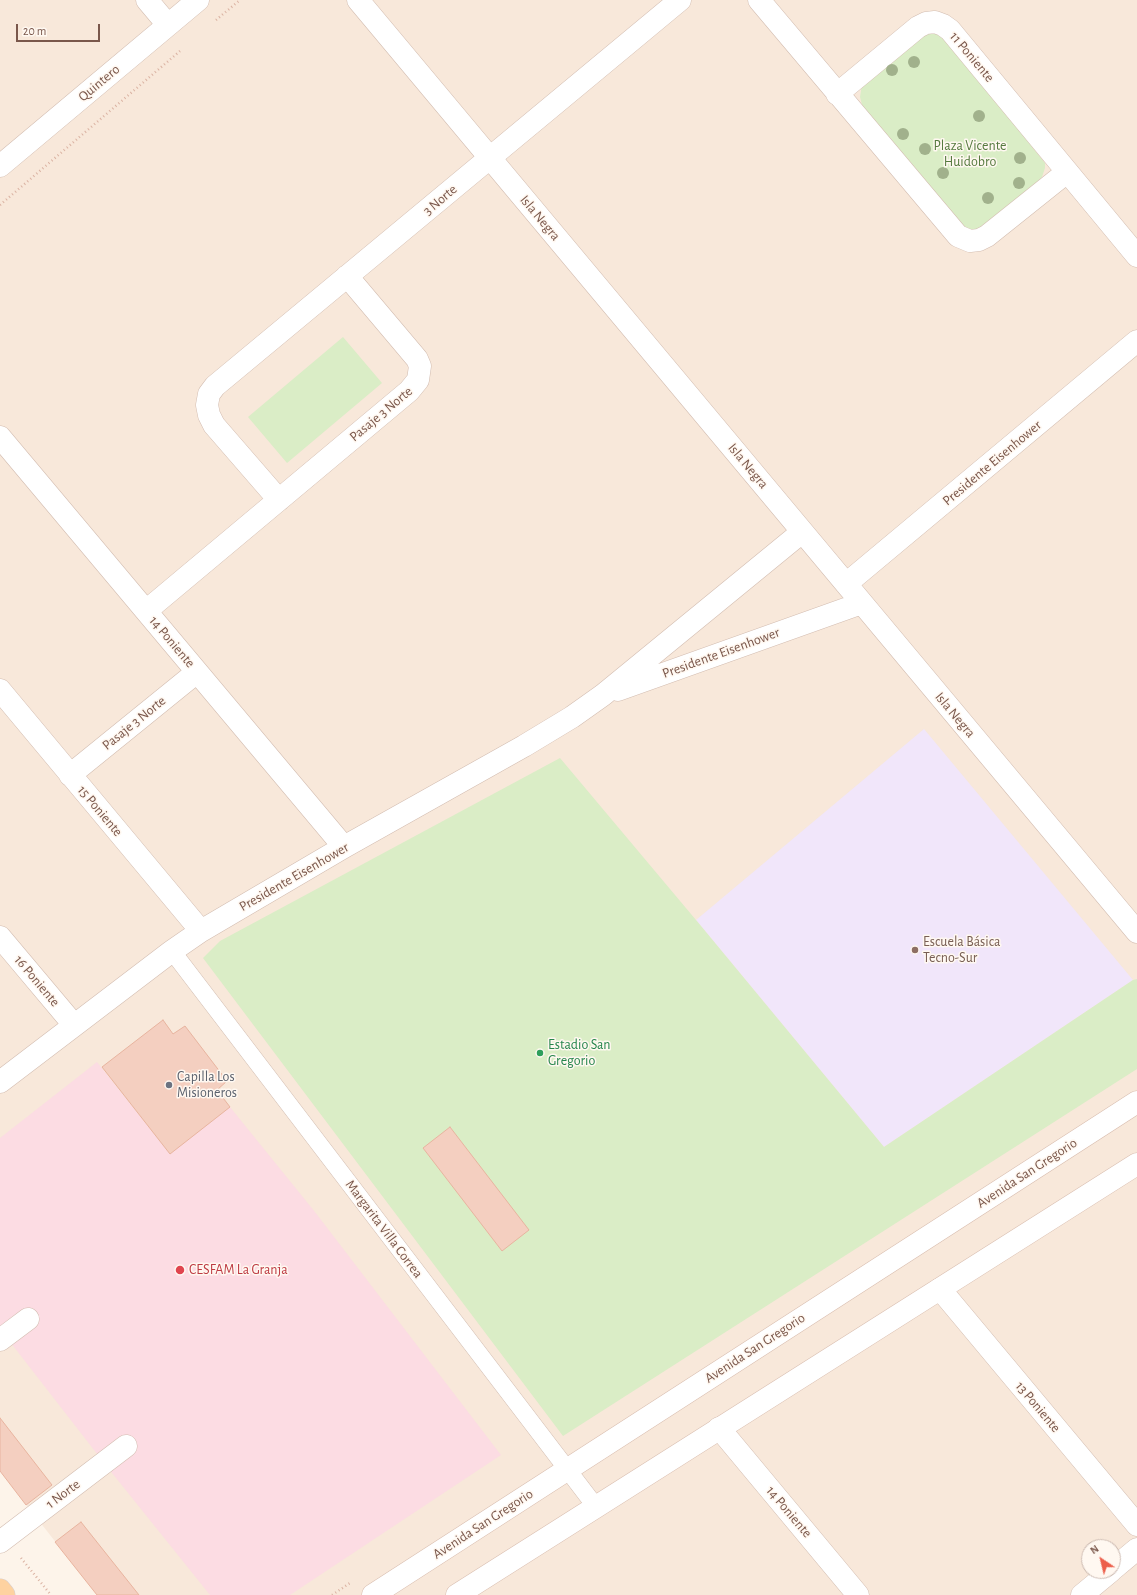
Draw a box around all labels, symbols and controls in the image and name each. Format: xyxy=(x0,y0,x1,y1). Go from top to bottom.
scale bar xyxy=(18,16,102,42)
text: 20 m xyxy=(23,25,46,37)
street label: 11 Poniente xyxy=(946,28,998,86)
street label: Quintero xyxy=(75,61,123,105)
park label: Plaza Vicente Huidobro xyxy=(934,138,1006,170)
street label: 3 Norte xyxy=(420,181,460,219)
street label: Isla Negra xyxy=(516,192,564,244)
street label: Pasaje 3 Norte xyxy=(346,383,416,445)
street label: Presidente Eisenhower xyxy=(939,417,1045,509)
street label: Isla Negra xyxy=(724,440,772,492)
street label: 14 Poniente xyxy=(146,613,198,671)
street label: Presidente Eisenhower xyxy=(660,624,782,682)
street label: Isla Negra xyxy=(931,689,979,741)
street label: Pasaje 3 Norte xyxy=(99,692,169,754)
street label: 15 Poniente xyxy=(74,782,126,840)
street label: Presidente Eisenhower xyxy=(236,839,352,915)
place label: Escuela Básica Tecno-Sur xyxy=(923,934,1000,966)
marker: Escuela Básica Tecno-Sur xyxy=(910,945,920,955)
street label: 16 Poniente xyxy=(11,952,63,1010)
place label: Estadio San Gregorio xyxy=(548,1037,611,1070)
marker: Estadio San Gregorio xyxy=(535,1048,545,1058)
place label: Capilla Los Misioneros xyxy=(177,1069,237,1102)
marker: Capilla Los Misioneros xyxy=(164,1080,174,1090)
street label: Avenida San Gregorio xyxy=(974,1134,1080,1212)
street label: Margarita Villa Correa xyxy=(342,1177,426,1281)
place label: CESFAM La Granja xyxy=(189,1262,288,1278)
marker: CESFAM La Granja xyxy=(174,1264,186,1276)
street label: Avenida San Gregorio xyxy=(702,1309,808,1387)
street label: 13 Poniente xyxy=(1012,1378,1064,1436)
street label: 1 Norte xyxy=(43,1476,83,1512)
street label: 14 Poniente xyxy=(763,1483,815,1541)
street label: Avenida San Gregorio xyxy=(430,1485,536,1563)
north arrow xyxy=(1081,1539,1121,1579)
text: N xyxy=(1088,1543,1101,1556)

